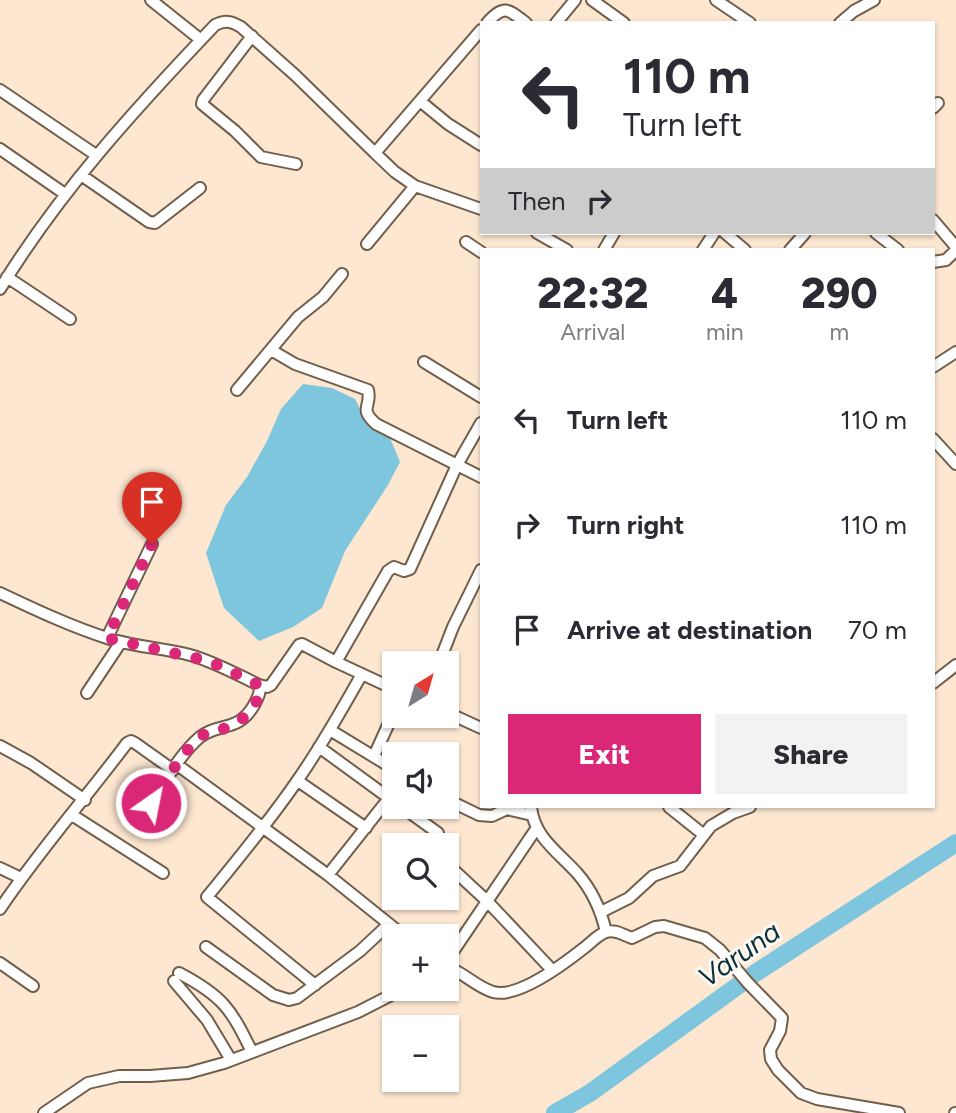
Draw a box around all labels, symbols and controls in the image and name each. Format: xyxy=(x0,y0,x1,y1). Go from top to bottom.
text: 110 m xyxy=(623,46,751,105)
icon: left xyxy=(508,49,599,140)
text: Turn left xyxy=(623,106,742,144)
icon: right xyxy=(580,182,618,220)
text: Then xyxy=(508,185,566,217)
text: 22:32 xyxy=(537,268,649,319)
text: 4 xyxy=(711,268,738,319)
text: 290 xyxy=(801,268,878,319)
text: Arrival xyxy=(560,318,625,346)
text: min xyxy=(706,318,744,346)
text: m xyxy=(830,318,849,346)
icon: left xyxy=(508,401,546,439)
text: Turn left xyxy=(567,404,668,436)
text: 110 m xyxy=(840,404,907,436)
pin xyxy=(122,472,182,544)
icon: arrive xyxy=(133,483,171,521)
icon: right xyxy=(508,506,546,544)
text: Turn right xyxy=(567,509,684,541)
text: 110 m xyxy=(840,509,907,541)
icon: arrive xyxy=(508,611,546,649)
text: Arrive at destination xyxy=(567,614,812,646)
text: 70 m xyxy=(848,614,907,646)
north arrow xyxy=(382,651,458,728)
map controls xyxy=(382,651,459,1092)
button: Exit xyxy=(508,714,701,794)
button: Share xyxy=(715,714,907,794)
button: sound xyxy=(382,742,459,819)
position arrow xyxy=(114,766,188,840)
button: search xyxy=(382,833,459,910)
water label: Varuna xyxy=(692,914,786,994)
button: + xyxy=(382,924,459,1001)
button: − xyxy=(382,1015,459,1092)

